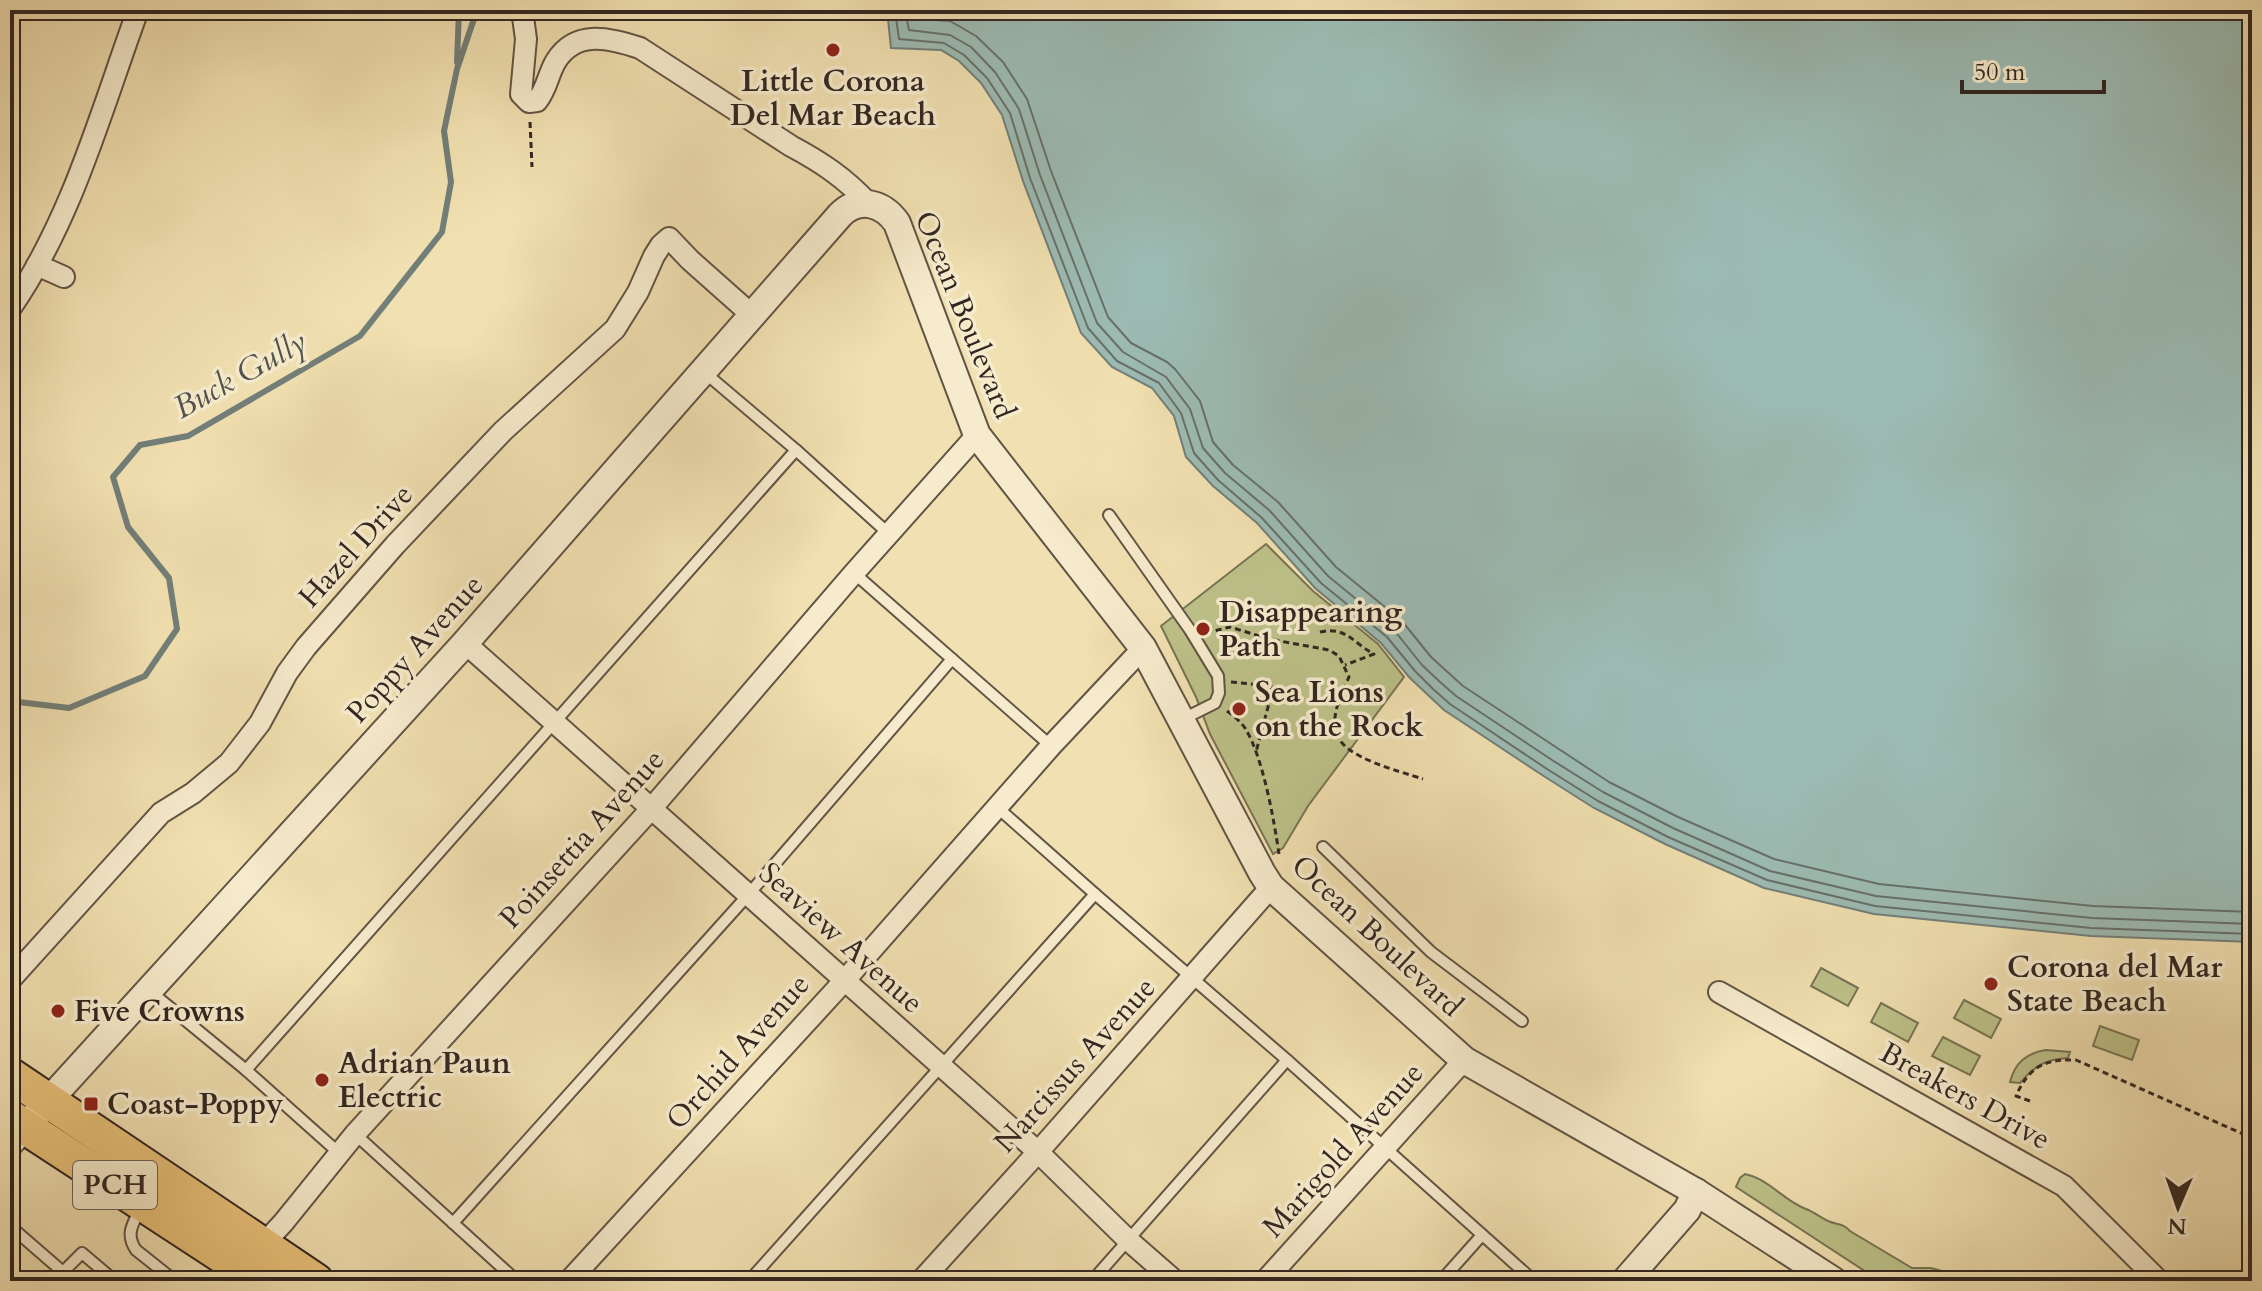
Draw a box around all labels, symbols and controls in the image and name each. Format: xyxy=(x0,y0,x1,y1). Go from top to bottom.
marker: Little Corona Del Mar Beach xyxy=(824,41,842,59)
scale bar xyxy=(1962,44,2104,94)
text: 50 m xyxy=(1974,56,2026,89)
place label: Little Corona Del Mar Beach xyxy=(730,61,936,136)
street label: Ocean Boulevard xyxy=(905,205,1025,425)
water label: Buck Gully xyxy=(165,320,315,430)
street label: Hazel Drive xyxy=(289,475,423,617)
street label: Poppy Avenue xyxy=(337,566,493,732)
place label: Disappearing Path xyxy=(1219,592,1402,667)
marker: Disappearing Path xyxy=(1194,620,1212,638)
place label: Sea Lions on the Rock xyxy=(1255,672,1424,747)
marker: Sea Lions on the Rock xyxy=(1230,700,1248,718)
street label: Poinsettia Avenue xyxy=(490,740,674,938)
street label: Ocean Boulevard xyxy=(1282,846,1472,1026)
street label: Seaview Avenue xyxy=(750,853,932,1023)
place label: Corona del Mar State Beach xyxy=(2007,947,2223,1022)
street label: Orchid Avenue xyxy=(657,965,819,1139)
street label: Narcissus Avenue xyxy=(985,968,1165,1162)
marker: Corona del Mar State Beach xyxy=(1982,975,2000,993)
place label: Five Crowns xyxy=(74,991,245,1032)
marker: Five Crowns xyxy=(49,1002,67,1020)
street label: Breakers Drive xyxy=(1872,1032,2058,1160)
place label: Adrian Paun Electric xyxy=(338,1043,511,1118)
street label: Marigold Avenue xyxy=(1253,1054,1433,1246)
marker: Adrian Paun Electric xyxy=(313,1071,331,1089)
place label: Coast-Poppy xyxy=(107,1084,283,1125)
marker: Coast-Poppy xyxy=(82,1095,100,1113)
road number: PCH xyxy=(73,1161,157,1209)
north arrow xyxy=(2138,1167,2218,1247)
text: N xyxy=(2167,1211,2187,1241)

